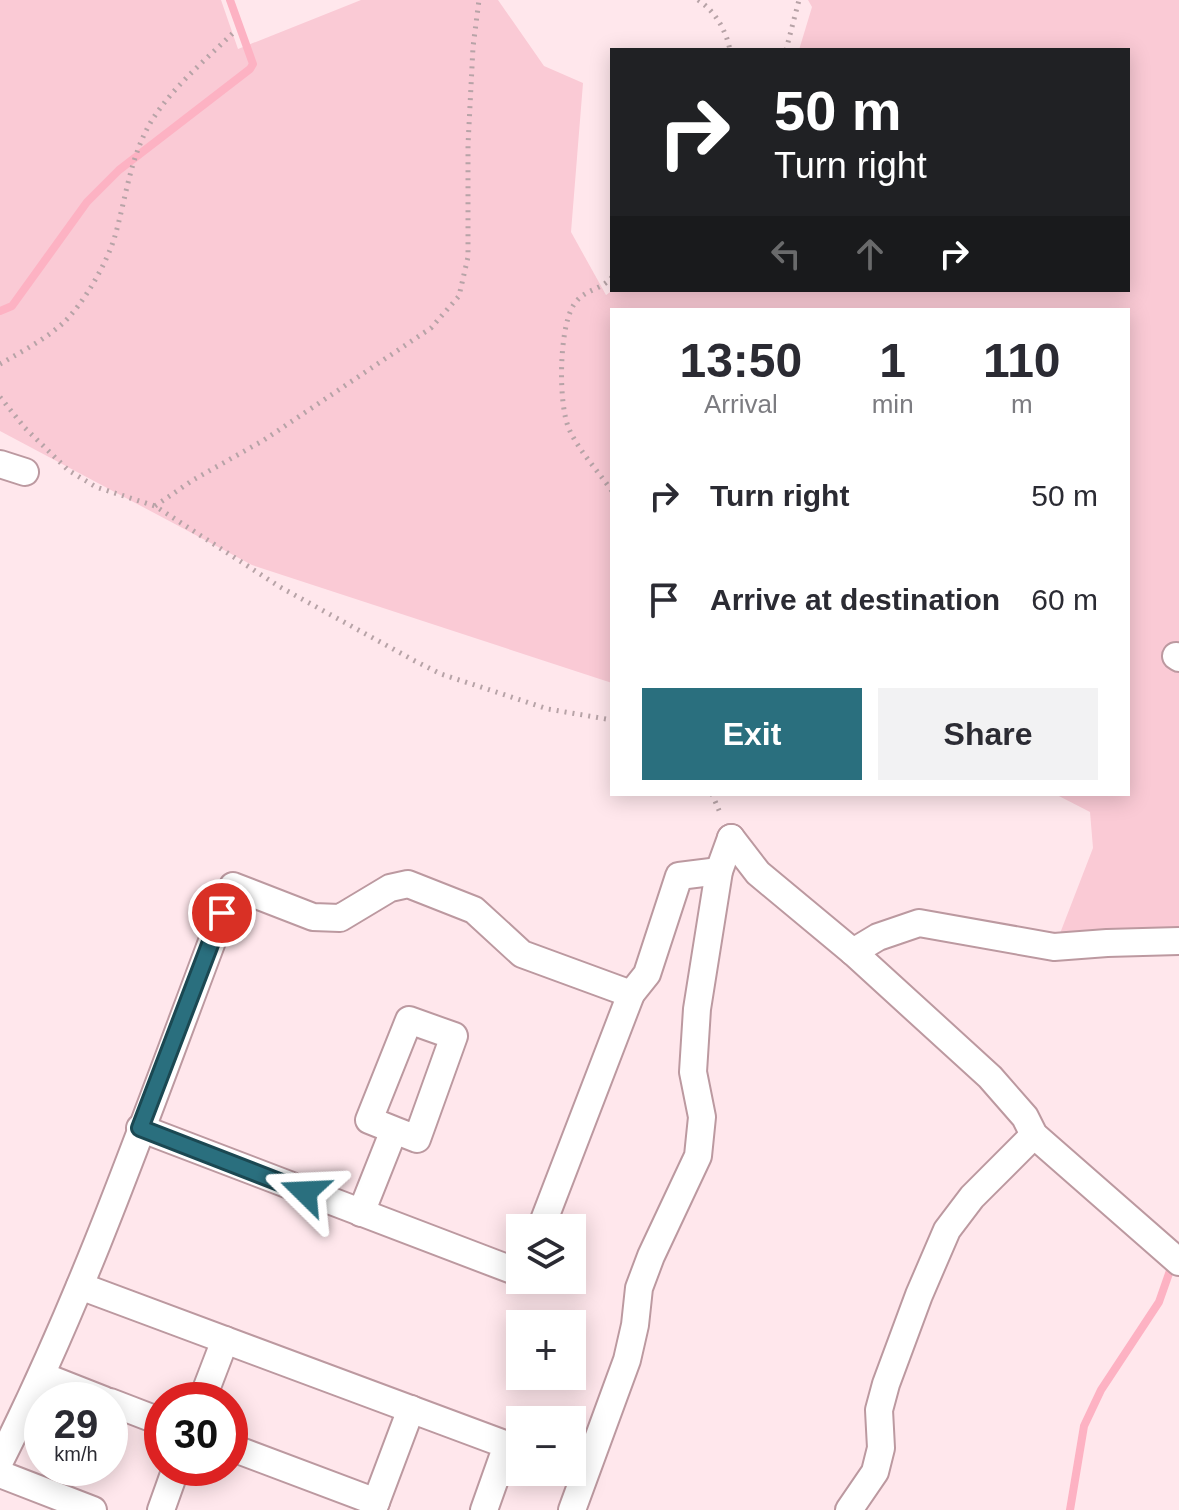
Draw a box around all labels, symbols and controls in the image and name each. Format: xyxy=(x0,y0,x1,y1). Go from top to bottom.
text: 50 m xyxy=(774,79,902,142)
icon: right xyxy=(642,80,746,184)
text: Turn right xyxy=(774,145,927,186)
icon: left xyxy=(764,232,808,276)
icon: ahead xyxy=(848,232,892,276)
icon: right xyxy=(932,232,976,276)
text: 13:50 xyxy=(679,334,802,387)
text: 1 xyxy=(879,334,906,387)
text: 110 xyxy=(983,334,1061,387)
text: Arrival xyxy=(704,389,778,419)
text: min xyxy=(872,389,914,419)
text: m xyxy=(1011,389,1033,419)
icon: right xyxy=(642,474,686,518)
text: Turn right xyxy=(710,479,849,512)
text: 50 m xyxy=(1031,479,1098,512)
icon: arrive xyxy=(642,578,686,622)
text: Arrive at destination xyxy=(710,583,1000,616)
text: 60 m xyxy=(1031,583,1098,616)
button: Exit xyxy=(642,688,862,780)
button: Share xyxy=(878,688,1098,780)
pin xyxy=(188,879,256,947)
icon: arrive xyxy=(200,891,244,935)
position arrow xyxy=(263,1150,347,1234)
map controls xyxy=(506,1214,586,1486)
button: layers xyxy=(506,1214,586,1294)
button: + xyxy=(506,1310,586,1390)
speed limit sign: 30 xyxy=(144,1382,248,1486)
text: 29 xyxy=(54,1402,98,1446)
button: − xyxy=(506,1406,586,1486)
text: km/h xyxy=(54,1443,98,1465)

